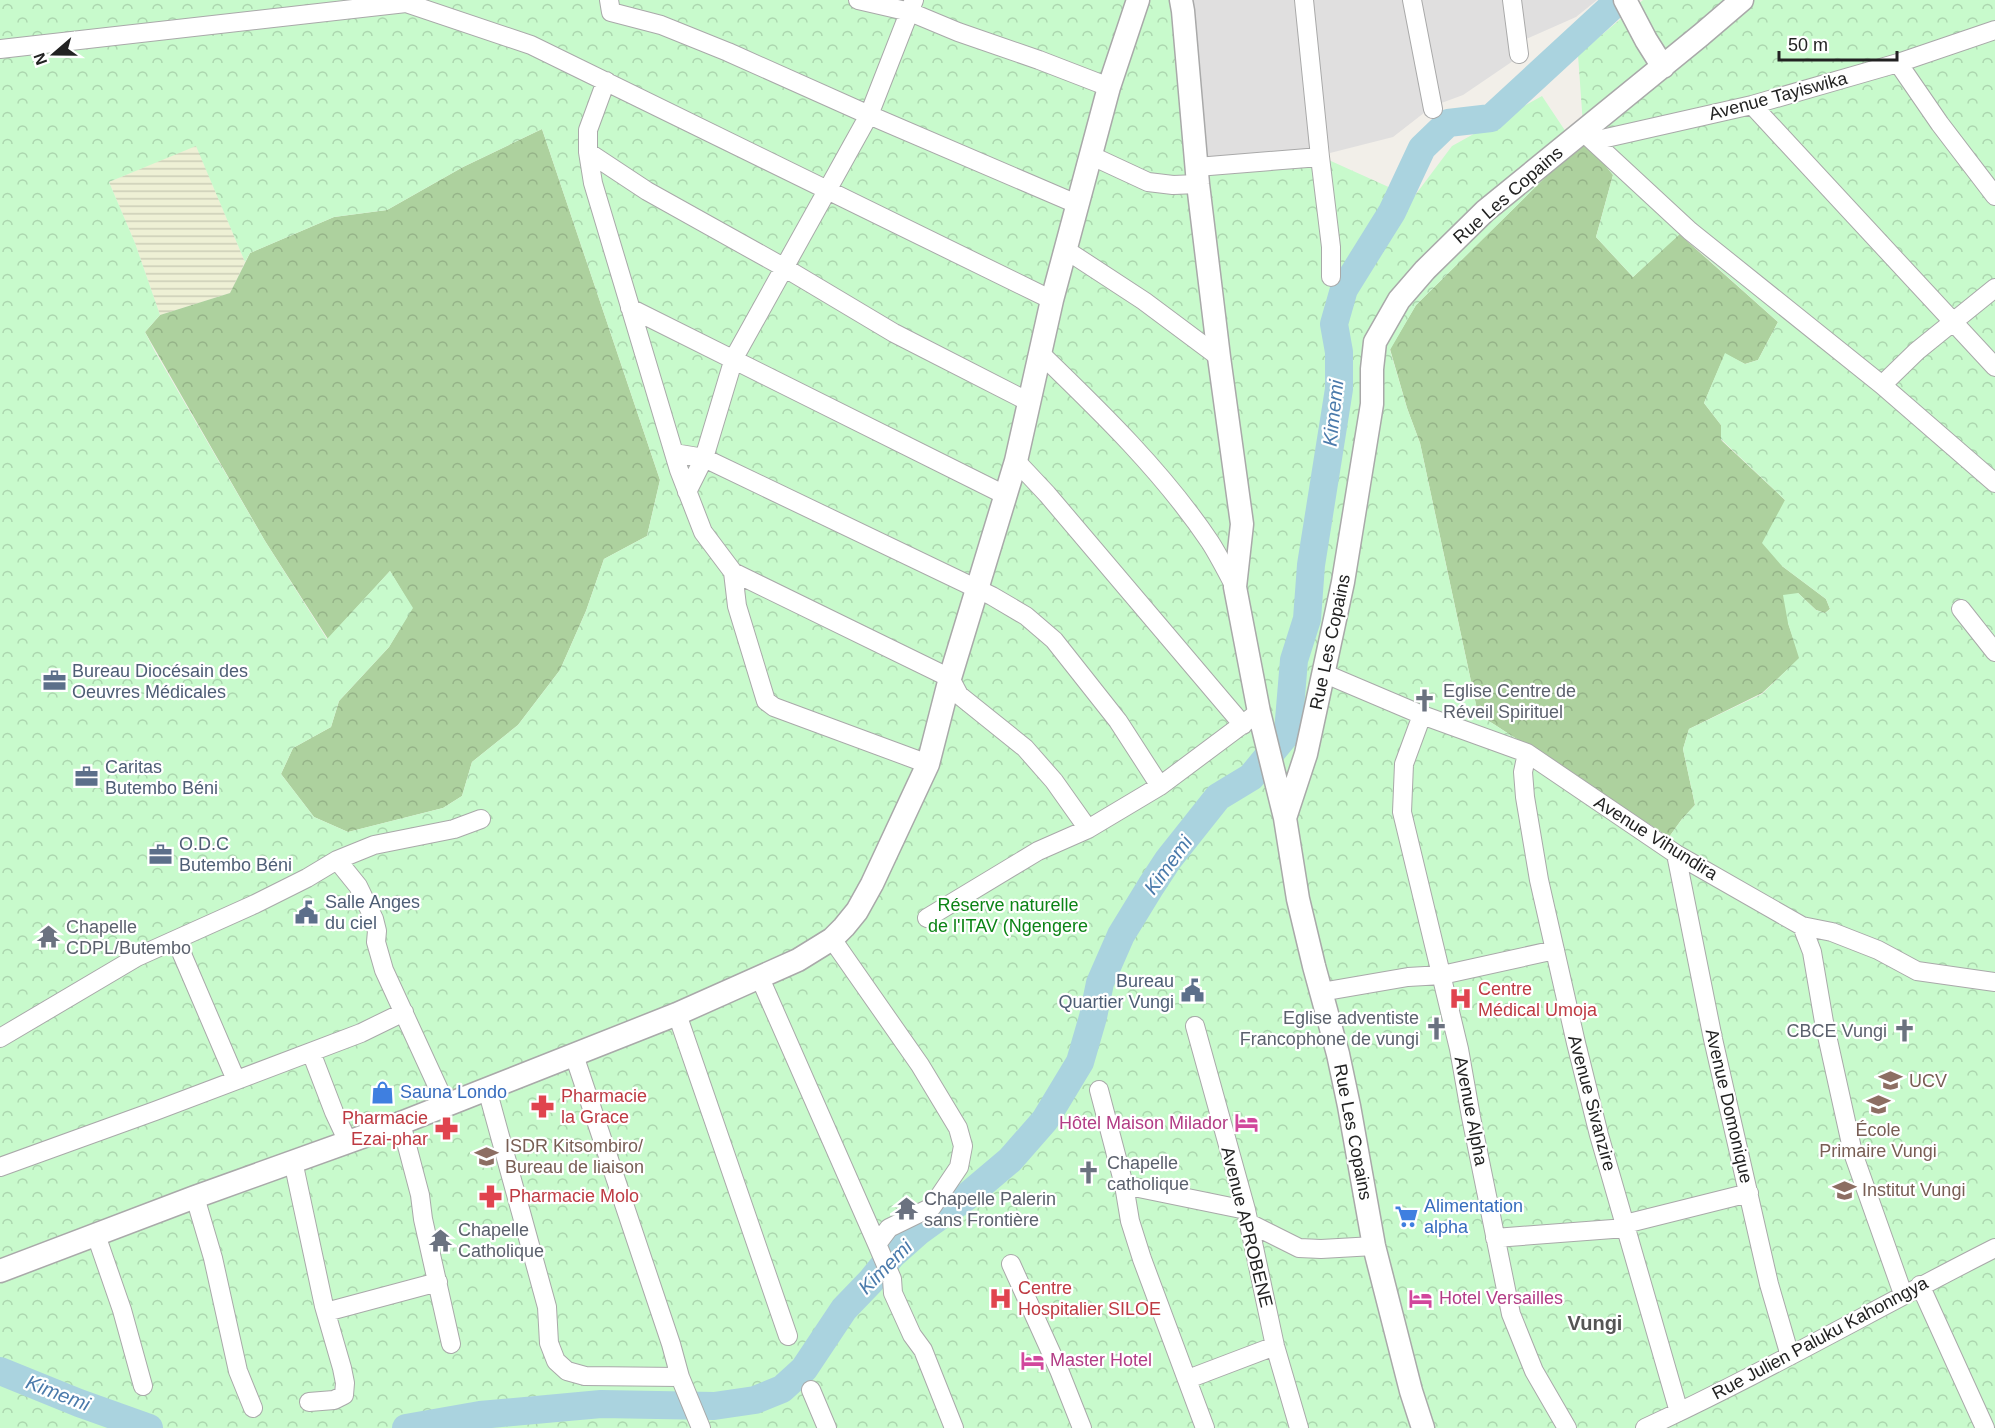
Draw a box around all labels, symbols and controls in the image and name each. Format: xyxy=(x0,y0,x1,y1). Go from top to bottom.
north arrow xyxy=(24,24,84,84)
scale bar xyxy=(1779,24,1898,62)
text: 50 m xyxy=(1788,35,1828,55)
text: N xyxy=(30,51,50,67)
street label: Avenue Tayiswika xyxy=(1707,68,1850,124)
street label: Rue Les Copains xyxy=(1449,142,1567,248)
water label: Kimemi xyxy=(1319,378,1347,447)
street label: Rue Les Copains xyxy=(1306,572,1354,712)
place label: Bureau Diocésain des Oeuvres Médicales xyxy=(72,661,248,702)
office icon: Bureau Diocésain des Oeuvres Médicales xyxy=(41,668,67,694)
place label: Eglise Centre de Réveil Spirituel xyxy=(1443,681,1576,722)
church icon: Eglise Centre de Réveil Spirituel xyxy=(1412,688,1438,714)
place label: Caritas Butembo Béni xyxy=(105,757,218,798)
office icon: Caritas Butembo Béni xyxy=(74,764,100,790)
street label: Avenue Vihundira xyxy=(1591,792,1722,884)
water label: Kimemi xyxy=(1140,831,1197,898)
place label: O.D.C Butembo Béni xyxy=(179,834,292,875)
office icon: O.D.C Butembo Béni xyxy=(148,841,174,867)
place label: Salle Anges du ciel xyxy=(325,892,420,933)
park label: Réserve naturelle de l'ITAV (Ngengere xyxy=(928,895,1088,936)
public building icon: Salle Anges du ciel xyxy=(294,899,320,925)
place label: Chapelle CDPL/Butembo xyxy=(66,917,191,958)
temple icon: Chapelle CDPL/Butembo xyxy=(35,924,61,950)
place label: Bureau Quartier Vungi xyxy=(1059,971,1174,1012)
public building icon: Bureau Quartier Vungi xyxy=(1179,978,1205,1004)
place label: Centre Médical Umoja xyxy=(1478,979,1598,1020)
hospital icon: Centre Médical Umoja xyxy=(1447,986,1473,1012)
place label: Eglise adventiste Francophone de vungi xyxy=(1240,1008,1419,1049)
church icon: Eglise adventiste Francophone de vungi xyxy=(1424,1015,1450,1041)
church icon: CBCE Vungi xyxy=(1892,1018,1918,1044)
place label: CBCE Vungi xyxy=(1787,1021,1887,1041)
street label: Avenue Domonique xyxy=(1702,1027,1756,1185)
street label: Avenue Sivanzire xyxy=(1564,1033,1620,1173)
street label: Avenue Alpha xyxy=(1451,1055,1492,1168)
street label: Rue Les Copains xyxy=(1330,1062,1376,1202)
school or university icon: UCV xyxy=(1878,1068,1904,1094)
place label: UCV xyxy=(1909,1071,1947,1091)
shop icon: Sauna Londo xyxy=(369,1079,395,1105)
place label: Sauna Londo xyxy=(400,1082,507,1102)
place label: Pharmacie la Grace xyxy=(561,1086,647,1127)
school or university icon: École Primaire Vungi xyxy=(1865,1091,1891,1117)
pharmacy icon: Pharmacie la Grace xyxy=(530,1093,556,1119)
place label: Pharmacie Ezai-phar xyxy=(342,1108,428,1149)
hotel icon: Hôtel Maison Milador xyxy=(1233,1110,1259,1136)
place label: Hôtel Maison Milador xyxy=(1059,1113,1228,1133)
pharmacy icon: Pharmacie Ezai-phar xyxy=(433,1115,459,1141)
place label: École Primaire Vungi xyxy=(1819,1120,1937,1161)
place label: ISDR Kitsombiro/ Bureau de liaison xyxy=(505,1136,644,1177)
school or university icon: ISDR Kitsombiro/ Bureau de liaison xyxy=(474,1143,500,1169)
street label: Avenue APROBENE xyxy=(1217,1145,1277,1309)
place label: Chapelle catholique xyxy=(1107,1153,1189,1194)
church icon: Chapelle catholique xyxy=(1076,1160,1102,1186)
school or university icon: Institut Vungi xyxy=(1831,1177,1857,1203)
place label: Institut Vungi xyxy=(1862,1180,1965,1200)
pharmacy icon: Pharmacie Molo xyxy=(478,1183,504,1209)
place label: Pharmacie Molo xyxy=(509,1186,639,1206)
place label: Chapelle Palerin sans Frontière xyxy=(924,1189,1056,1230)
temple icon: Chapelle Palerin sans Frontière xyxy=(893,1196,919,1222)
place label: Alimentation alpha xyxy=(1424,1196,1523,1237)
supermarket icon: Alimentation alpha xyxy=(1393,1203,1419,1229)
place label: Chapelle Catholique xyxy=(458,1220,544,1261)
temple icon: Chapelle Catholique xyxy=(427,1227,453,1253)
water label: Kimemi xyxy=(854,1235,917,1298)
street label: Rue Julien Paluku Kahonngya xyxy=(1709,1272,1932,1403)
place label: Centre Hospitalier SILOE xyxy=(1018,1278,1161,1319)
hospital icon: Centre Hospitalier SILOE xyxy=(987,1285,1013,1311)
hotel icon: Hotel Versailles xyxy=(1408,1285,1434,1311)
place label: Hotel Versailles xyxy=(1439,1288,1563,1308)
district label: Vungi xyxy=(1568,1312,1622,1334)
hotel icon: Master Hotel xyxy=(1019,1347,1045,1373)
place label: Master Hotel xyxy=(1050,1350,1152,1370)
water label: Kimemi xyxy=(23,1371,94,1415)

